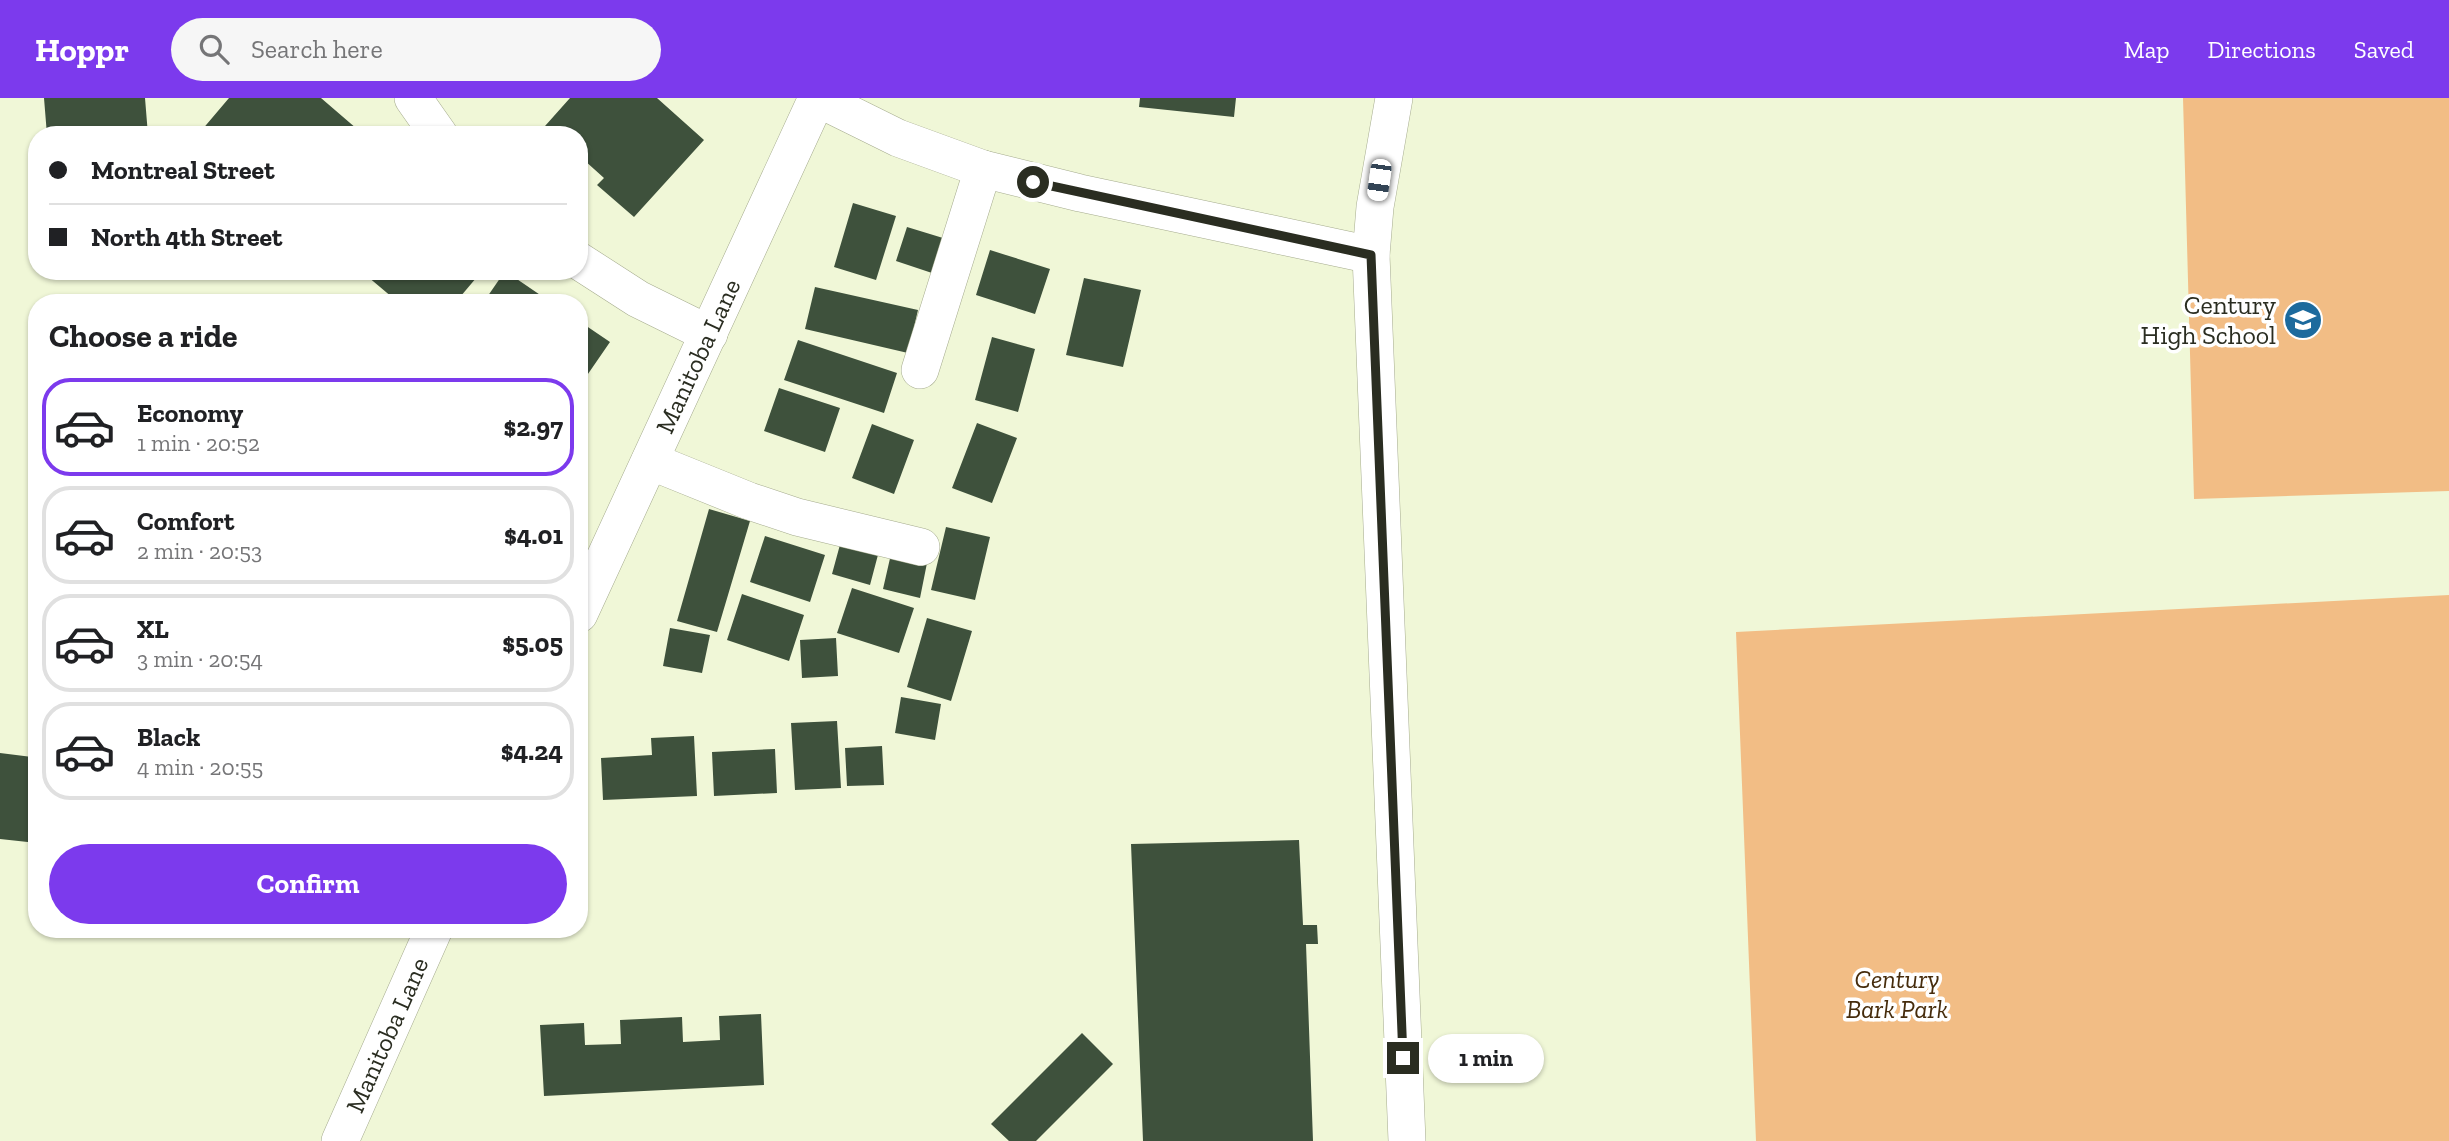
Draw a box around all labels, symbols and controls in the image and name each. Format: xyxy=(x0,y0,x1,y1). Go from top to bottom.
search box xyxy=(171,18,661,81)
text: Hoppr xyxy=(35,30,129,69)
icon: search xyxy=(195,30,233,68)
text: Search here xyxy=(251,33,383,65)
text: Map xyxy=(2124,35,2170,64)
text: Directions xyxy=(2208,35,2316,64)
text: Saved xyxy=(2354,35,2414,64)
text: Montreal Street xyxy=(91,154,274,186)
car xyxy=(1366,158,1393,202)
route start xyxy=(1017,166,1049,198)
text: North 4th Street xyxy=(91,221,282,253)
street label: Manitoba Lane xyxy=(649,274,747,438)
place label: Century High School xyxy=(2141,289,2277,351)
school or university icon: Century High School xyxy=(2282,299,2324,341)
text: Choose a ride xyxy=(49,317,237,355)
icon: car xyxy=(53,396,116,459)
text: Economy xyxy=(137,397,243,429)
text: $2.97 xyxy=(504,411,563,443)
text: 1 min · 20:52 xyxy=(137,429,260,457)
icon: car xyxy=(53,504,116,567)
text: Comfort xyxy=(137,505,234,537)
text: $4.01 xyxy=(504,519,563,551)
text: 2 min · 20:53 xyxy=(137,537,262,565)
icon: car xyxy=(53,612,116,675)
text: XL xyxy=(137,613,169,645)
text: $5.05 xyxy=(502,627,563,659)
text: 3 min · 20:54 xyxy=(137,645,263,673)
icon: car xyxy=(53,720,116,783)
text: Black xyxy=(137,721,200,753)
text: $4.24 xyxy=(501,735,563,767)
text: 4 min · 20:55 xyxy=(137,753,263,781)
button: Confirm xyxy=(49,844,567,924)
street label: Manitoba Lane xyxy=(339,952,435,1118)
park label: Century Bark Park xyxy=(1846,963,1948,1025)
callout: 1 min xyxy=(1428,1034,1543,1082)
route end xyxy=(1387,1042,1419,1074)
text: 1 min xyxy=(1459,1044,1513,1072)

